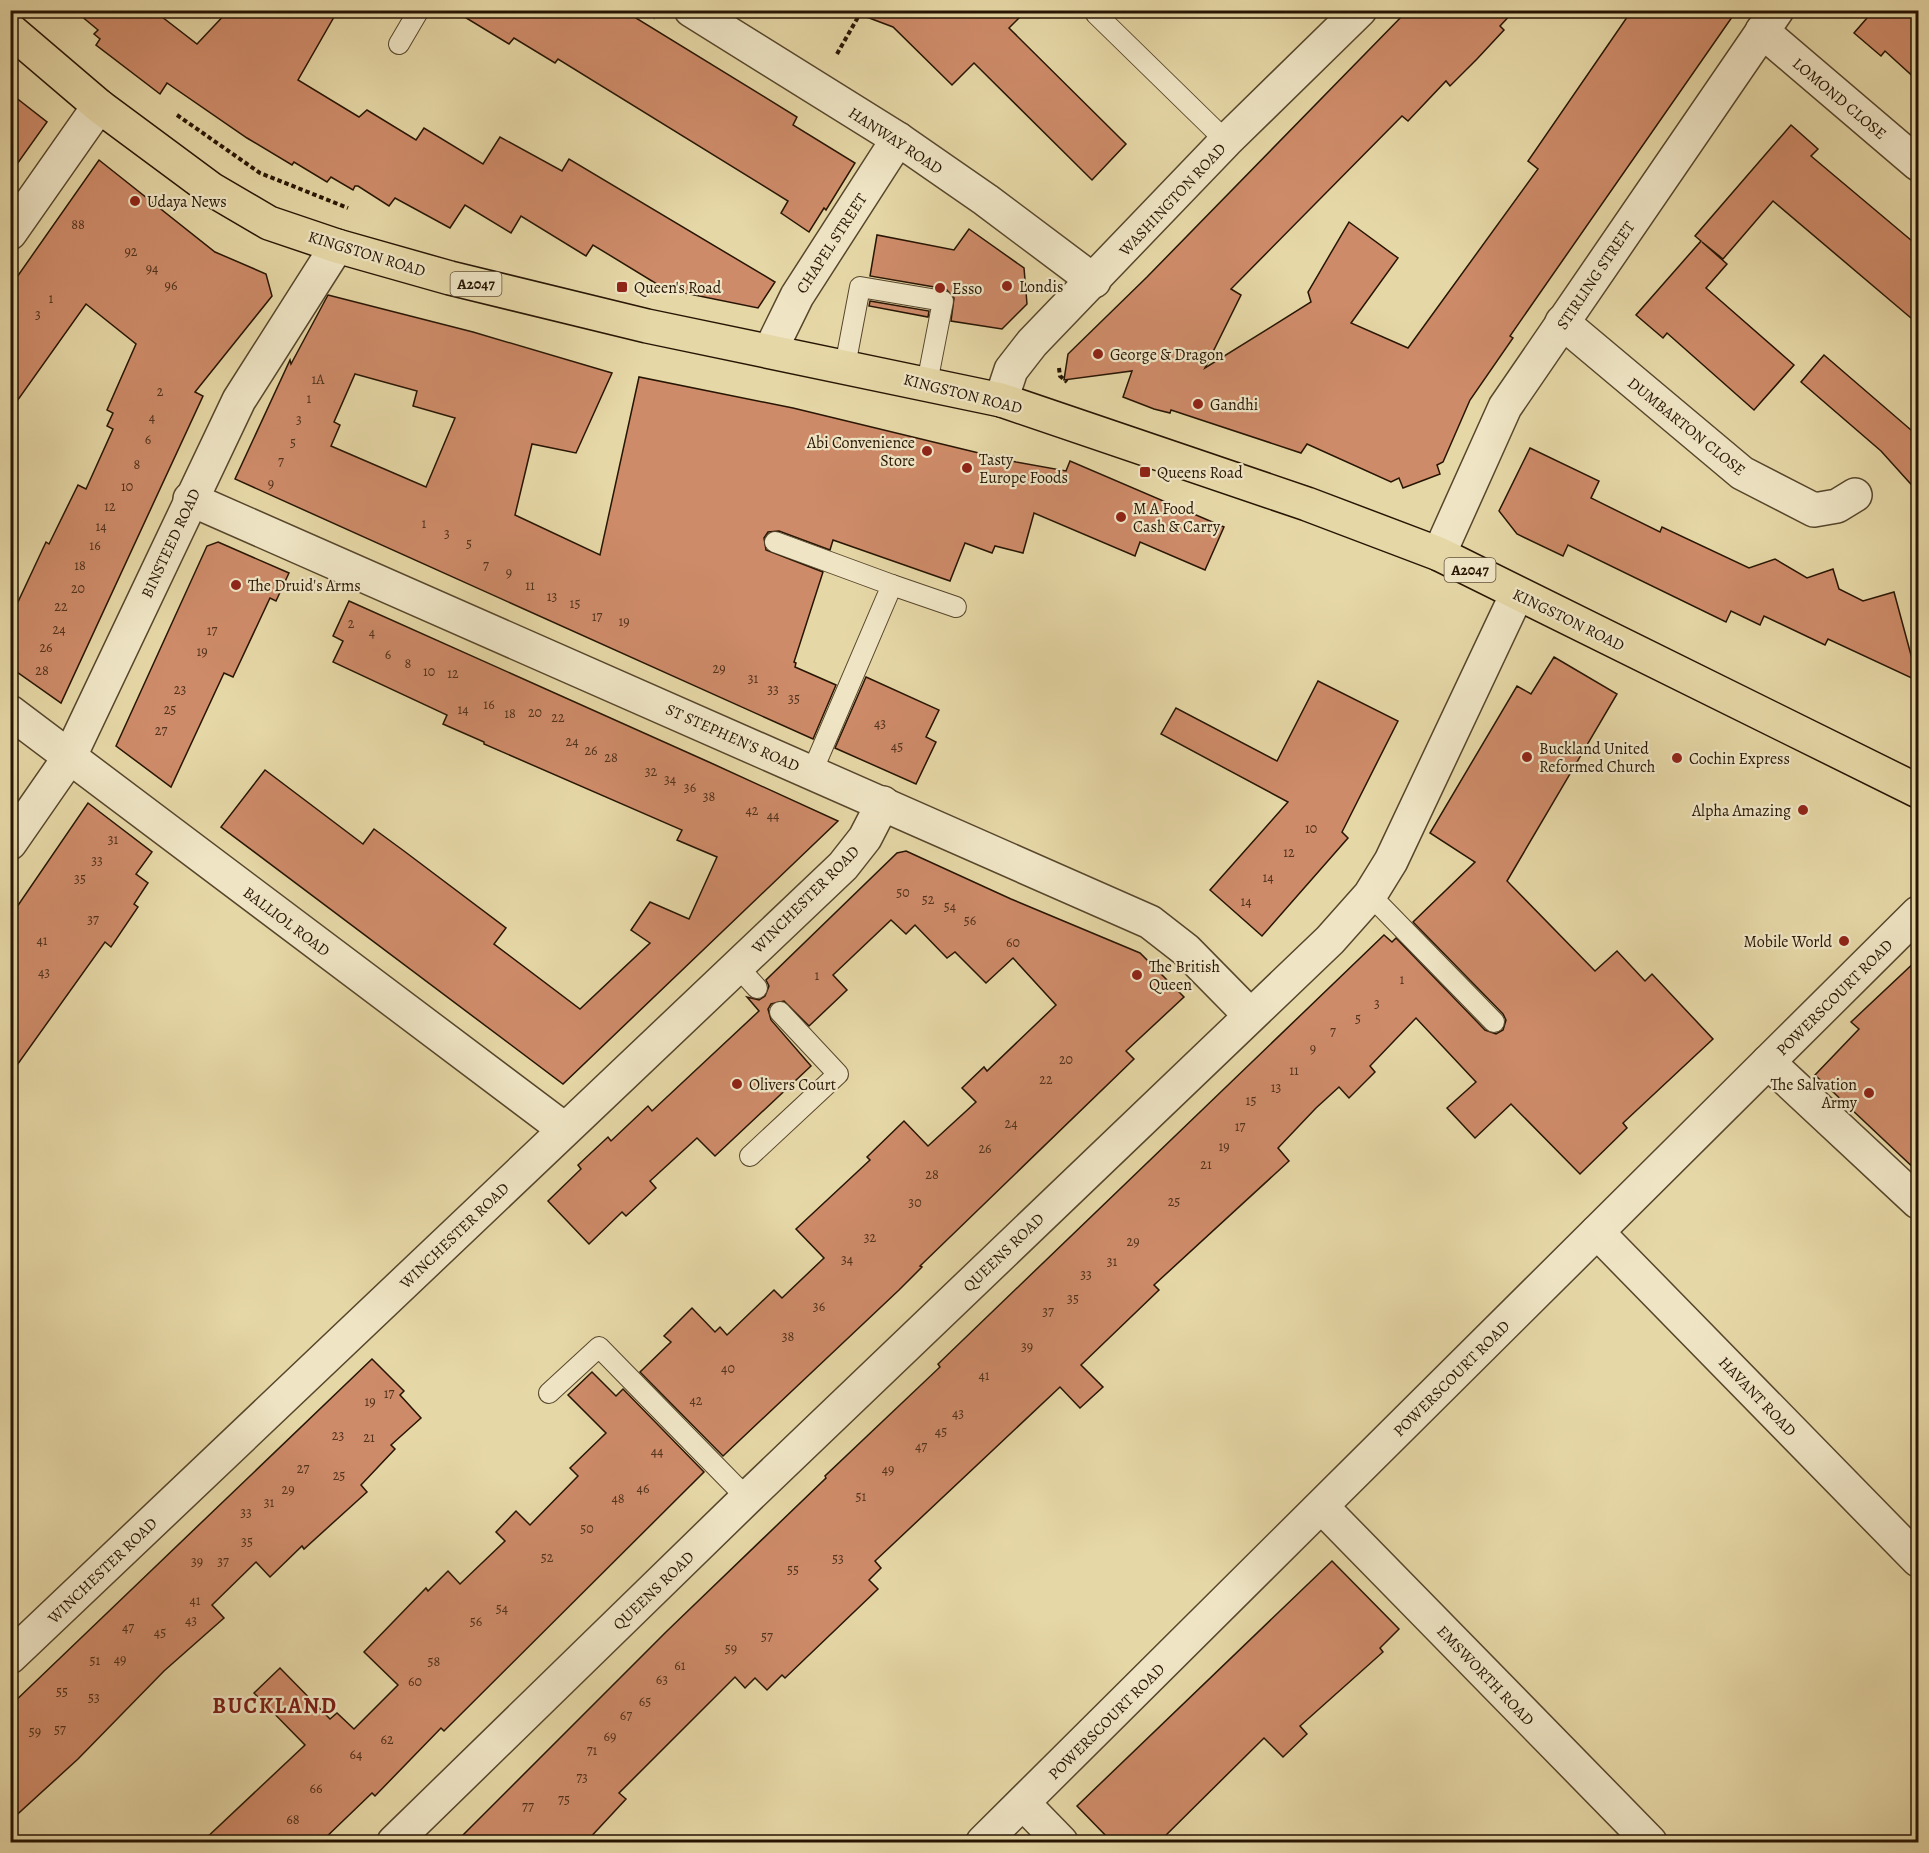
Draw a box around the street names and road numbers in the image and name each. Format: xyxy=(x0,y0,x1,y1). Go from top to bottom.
street label: LOMOND CLOSE xyxy=(1788,53,1891,145)
street label: HANWAY ROAD xyxy=(844,102,947,180)
street label: WASHINGTON ROAD xyxy=(1114,138,1231,262)
street label: CHAPEL STREET xyxy=(791,189,873,298)
street label: STIRLING STREET xyxy=(1551,217,1640,334)
street label: KINGSTON ROAD xyxy=(305,226,428,282)
road number: A2047 xyxy=(450,272,502,296)
street label: KINGSTON ROAD xyxy=(901,369,1025,419)
street label: DUMBARTON CLOSE xyxy=(1623,372,1750,481)
street label: BINSTEED ROAD xyxy=(136,485,206,602)
road number: A2047 xyxy=(1444,558,1496,582)
street label: KINGSTON ROAD xyxy=(1509,583,1628,657)
street label: ST STEPHEN'S ROAD xyxy=(662,698,803,777)
street label: WINCHESTER ROAD xyxy=(746,841,865,959)
street label: BALLIOL ROAD xyxy=(238,882,334,962)
street label: POWERSCOURT ROAD xyxy=(1772,935,1898,1061)
street label: WINCHESTER ROAD xyxy=(394,1178,514,1295)
street label: QUEENS ROAD xyxy=(958,1208,1049,1297)
street label: POWERSCOURT ROAD xyxy=(1389,1316,1515,1442)
street label: HAVANT ROAD xyxy=(1714,1352,1801,1441)
street label: WINCHESTER ROAD xyxy=(42,1513,162,1630)
street label: QUEENS ROAD xyxy=(608,1546,699,1635)
street label: EMSWORTH ROAD xyxy=(1432,1621,1539,1731)
street label: POWERSCOURT ROAD xyxy=(1044,1659,1170,1785)

